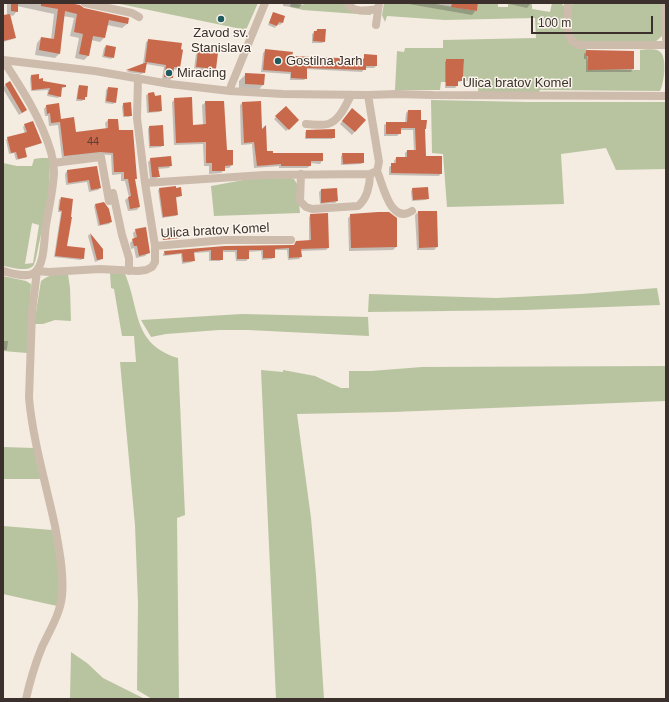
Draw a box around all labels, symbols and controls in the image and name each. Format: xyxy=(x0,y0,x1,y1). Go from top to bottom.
scale bar xyxy=(533,8,655,34)
marker: Zavod sv. Stanislava xyxy=(216,14,226,24)
text: 100 m xyxy=(538,16,571,30)
place label: Zavod sv. Stanislava xyxy=(191,25,251,56)
place label: Gostilna Jarh xyxy=(286,53,363,69)
marker: Gostilna Jarh xyxy=(273,56,283,66)
place label: Miracing xyxy=(177,65,226,81)
marker: Miracing xyxy=(164,68,174,78)
street label: Ulica bratov Komel xyxy=(462,75,572,91)
house number: 44 xyxy=(87,135,99,149)
street label: Ulica bratov Komel xyxy=(160,220,270,242)

